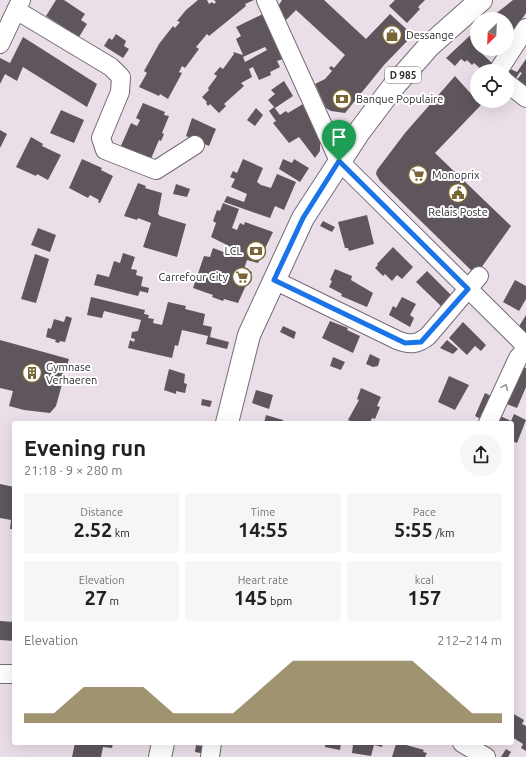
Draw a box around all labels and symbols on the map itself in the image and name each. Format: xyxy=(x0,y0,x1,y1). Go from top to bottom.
north arrow xyxy=(470,12,514,56)
shop icon: Dessange xyxy=(381,24,403,46)
place label: Dessange xyxy=(406,29,454,41)
road number: D 985 xyxy=(385,67,421,83)
bank icon: Banque Populaire xyxy=(331,88,353,110)
place label: Banque Populaire xyxy=(356,93,443,105)
pin xyxy=(322,120,356,161)
supermarket icon: Monoprix xyxy=(407,164,429,186)
place label: Monoprix xyxy=(432,169,480,181)
public building icon: Relais Poste xyxy=(447,182,469,204)
place label: Relais Poste xyxy=(428,206,488,218)
bank icon: LCL xyxy=(245,240,267,262)
place label: LCL xyxy=(224,245,242,257)
supermarket icon: Carrefour City xyxy=(231,266,253,288)
place label: Carrefour City xyxy=(159,271,229,283)
place label: Gymnase Verhaeren xyxy=(46,361,97,386)
building icon: Gymnase Verhaeren xyxy=(21,362,43,384)
one-way arrow xyxy=(500,384,508,391)

